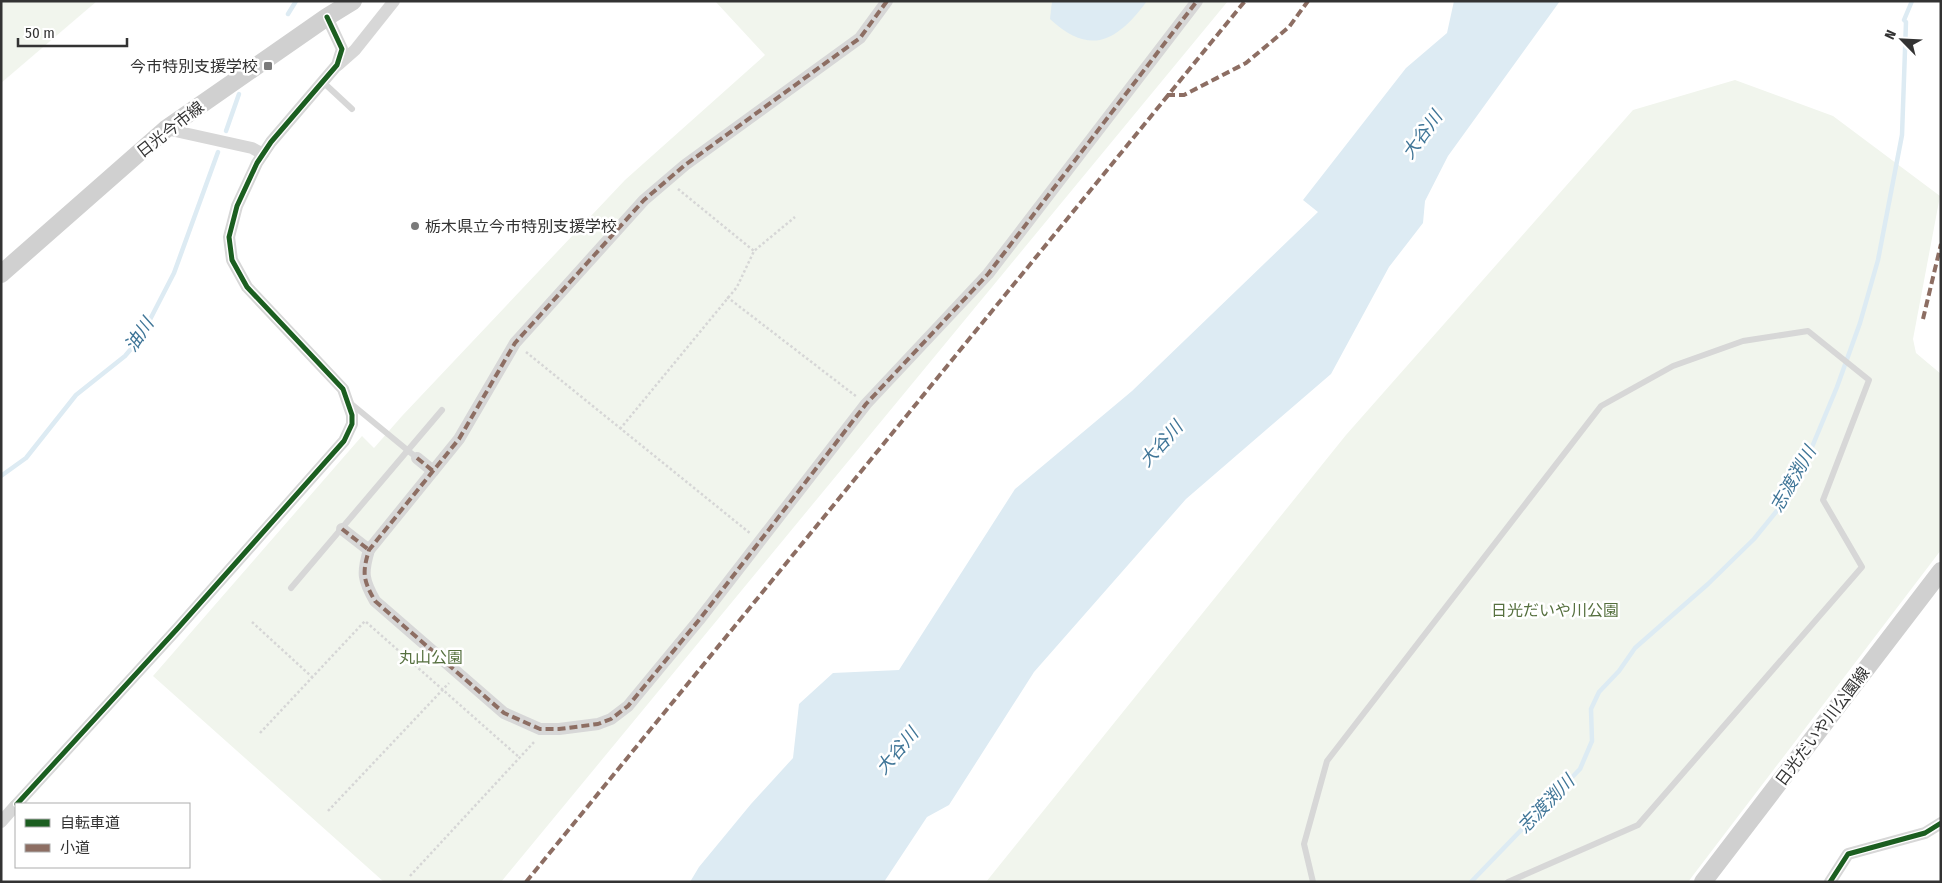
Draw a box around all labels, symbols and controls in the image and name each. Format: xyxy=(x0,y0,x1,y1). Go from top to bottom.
scale bar xyxy=(18,15,126,47)
north arrow xyxy=(1877,15,1927,65)
text: 50 m xyxy=(25,24,55,42)
text: N xyxy=(1881,28,1900,42)
place label: 今市特別支援学校 xyxy=(130,57,258,76)
marker: 今市特別支援学校 xyxy=(262,60,274,72)
street label: 日光今市線 xyxy=(133,97,208,162)
water label: 大谷川 xyxy=(1397,105,1448,163)
place label: 栃木県立今市特別支援学校 xyxy=(425,217,617,236)
marker: 栃木県立今市特別支援学校 xyxy=(409,220,421,232)
water label: 油川 xyxy=(120,312,159,356)
water label: 大谷川 xyxy=(1135,415,1189,471)
water label: 志渡渕川 xyxy=(1765,441,1822,516)
park label: 日光だいや川公園 xyxy=(1491,601,1619,620)
park label: 丸山公園 xyxy=(399,648,463,667)
street label: 日光だいや川公園線 xyxy=(1771,663,1873,790)
water label: 大谷川 xyxy=(871,722,924,779)
water label: 志渡渕川 xyxy=(1513,769,1580,838)
legend xyxy=(15,803,190,868)
text: 自転車道 xyxy=(60,814,120,832)
text: 小道 xyxy=(60,839,90,857)

